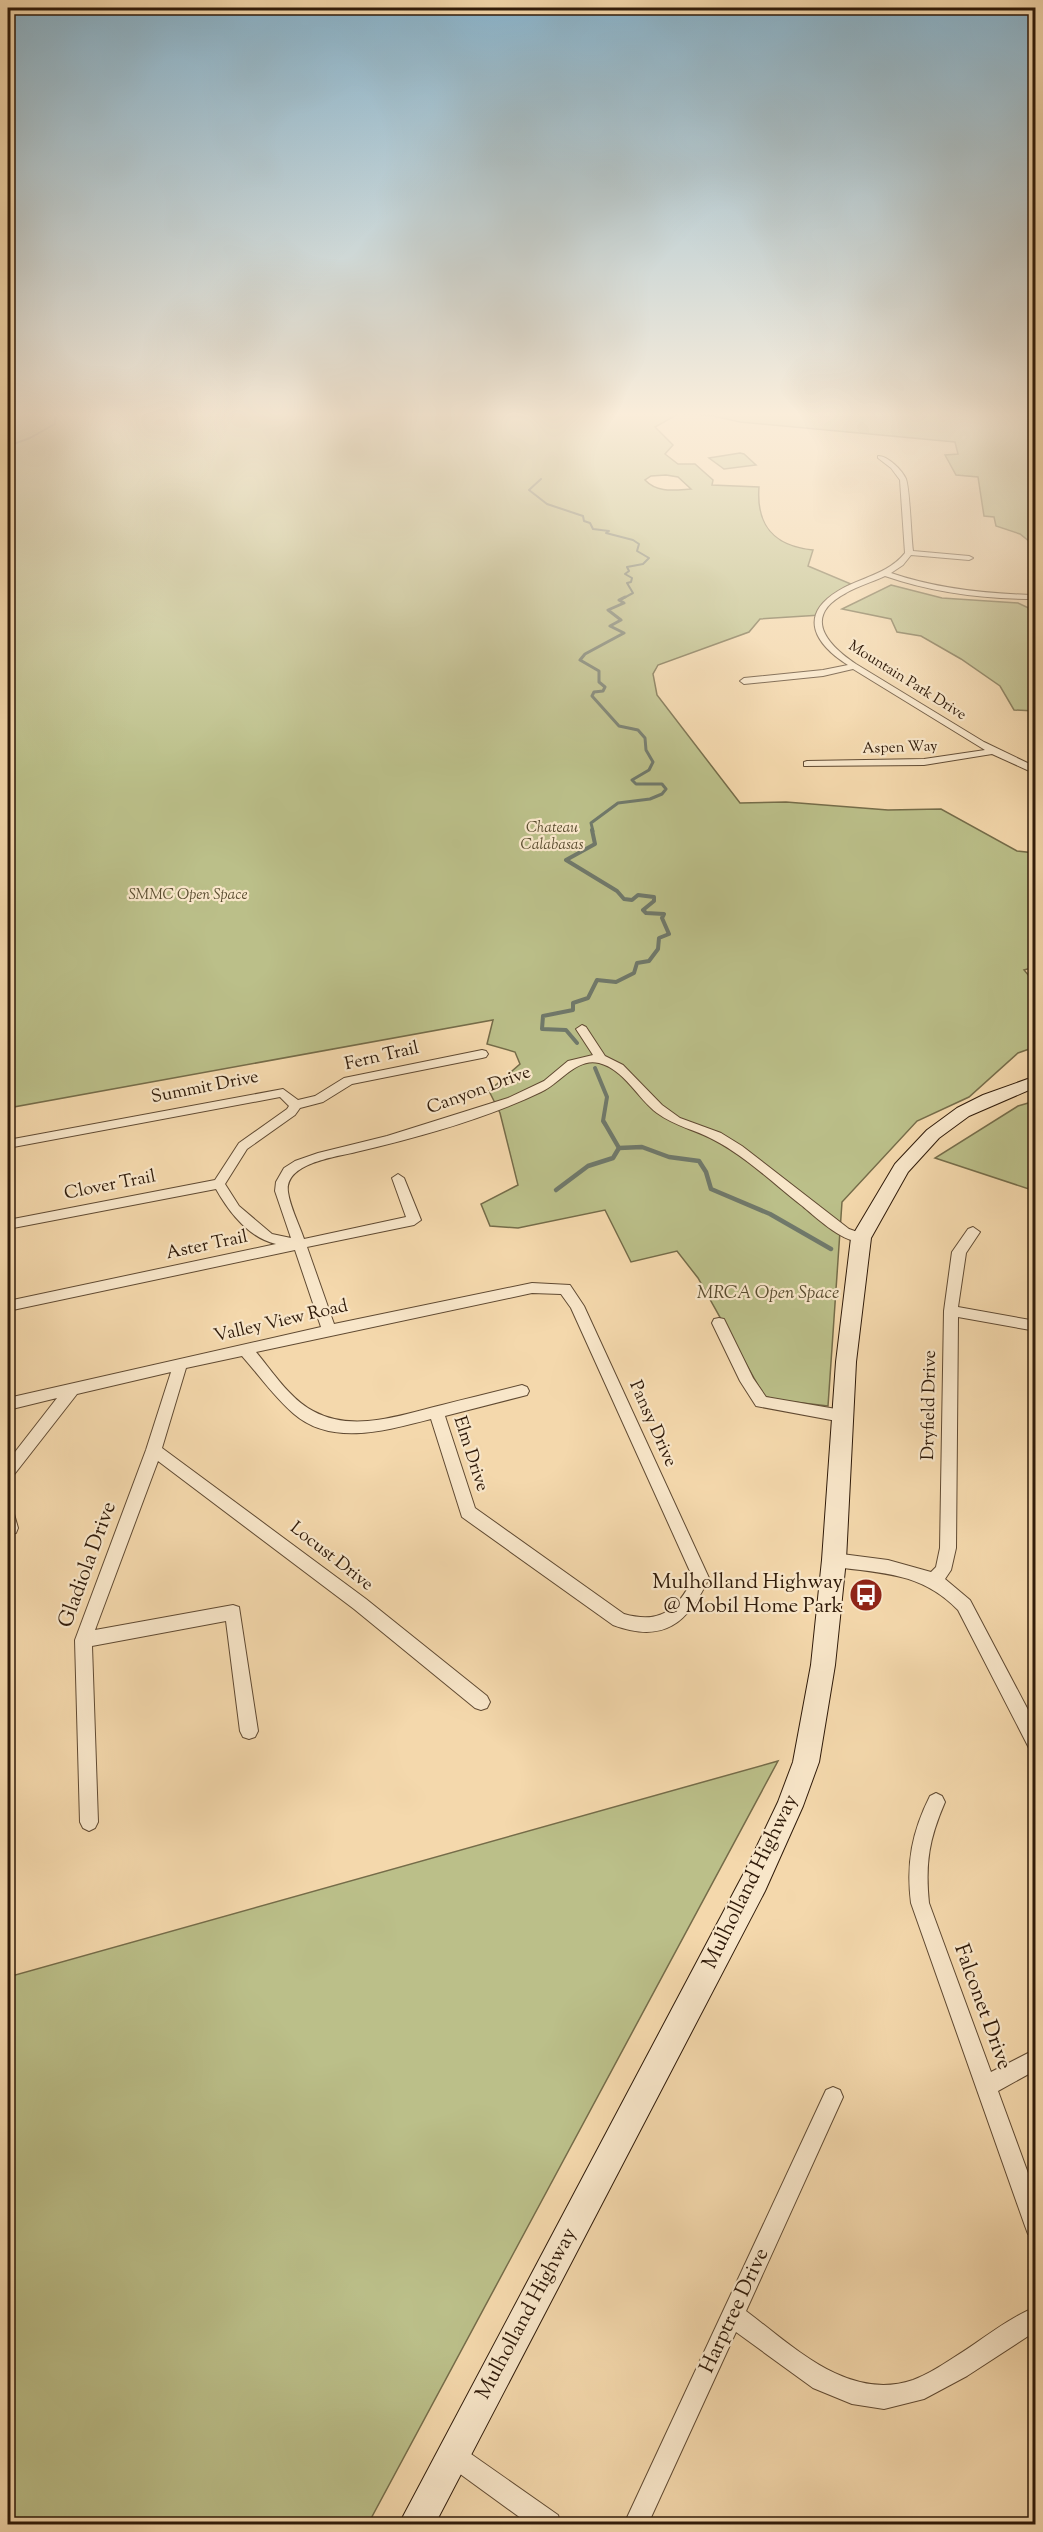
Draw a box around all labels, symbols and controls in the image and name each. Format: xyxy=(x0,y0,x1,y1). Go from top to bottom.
street label: Mountain Park Drive xyxy=(844,636,970,726)
street label: Aspen Way xyxy=(862,736,939,760)
park label: Chateau Calabasas xyxy=(520,818,584,856)
park label: SMMC Open Space xyxy=(129,885,247,906)
street label: Fern Trail xyxy=(342,1036,422,1078)
street label: Canyon Drive xyxy=(423,1060,535,1122)
street label: Summit Drive xyxy=(149,1065,261,1111)
street label: Clover Trail xyxy=(62,1164,158,1208)
street label: Aster Trail xyxy=(164,1225,250,1267)
park label: MRCA Open Space xyxy=(697,1281,839,1307)
street label: Valley View Road xyxy=(211,1294,351,1350)
street label: Dryfield Drive xyxy=(916,1350,944,1460)
street label: Pansy Drive xyxy=(621,1377,683,1471)
street label: Elm Drive xyxy=(446,1413,494,1495)
street label: Gladiola Drive xyxy=(51,1498,125,1632)
street label: Locust Drive xyxy=(284,1516,378,1598)
place label: Mulholland Highway @ Mobil Home Park xyxy=(652,1568,844,1622)
bus stop icon: Mulholland Highway @ Mobil Home Park xyxy=(848,1577,884,1613)
street label: Mulholland Highway xyxy=(696,1789,807,1974)
street label: Falconet Drive xyxy=(945,1940,1019,2074)
street label: Mulholland Highway xyxy=(469,2222,585,2405)
street label: Harptree Drive xyxy=(693,2243,777,2379)

